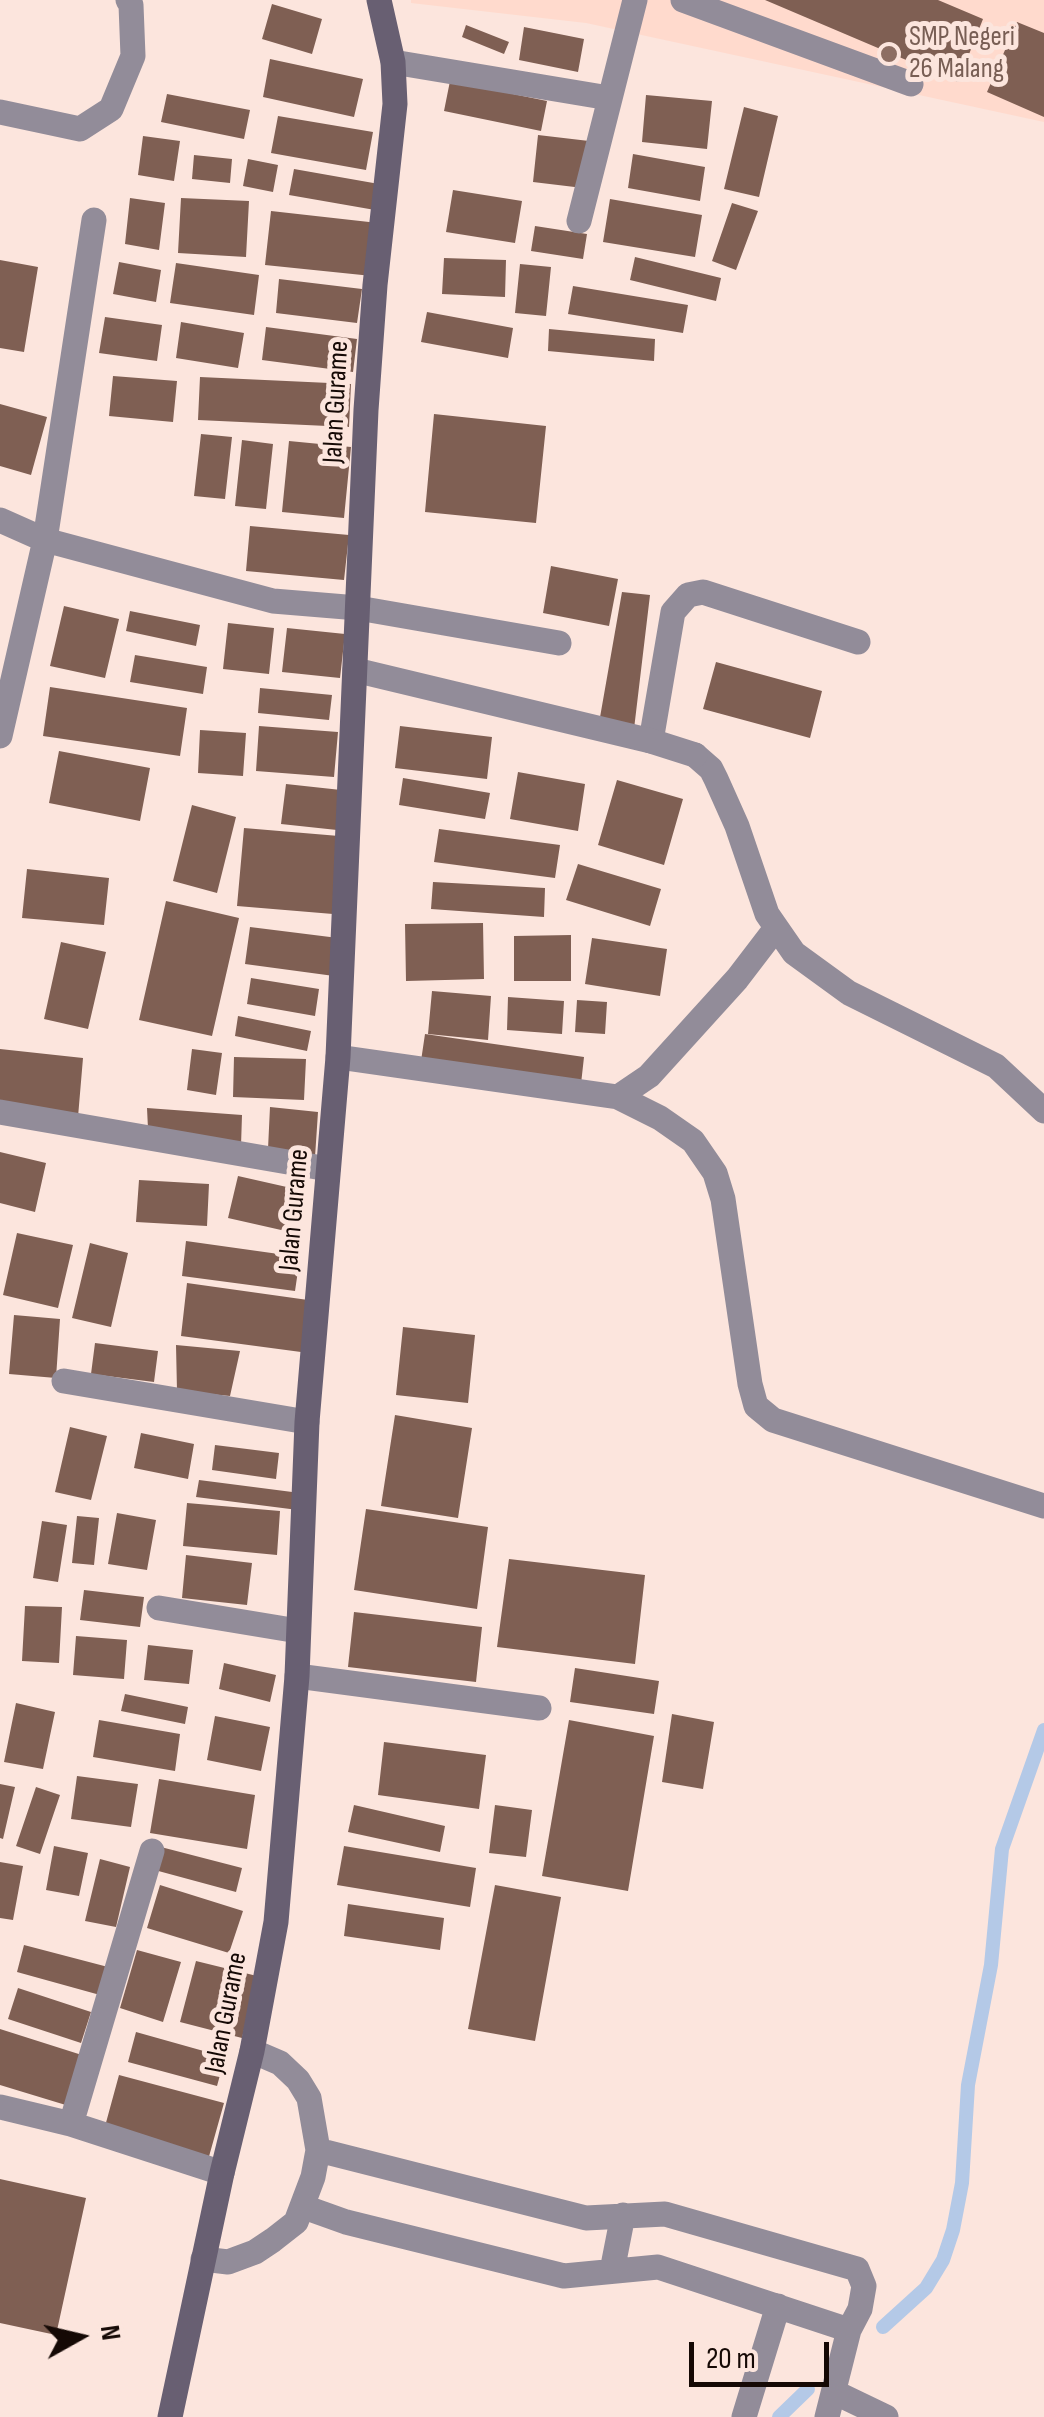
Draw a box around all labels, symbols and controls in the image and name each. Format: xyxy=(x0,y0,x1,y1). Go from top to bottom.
place label: SMP Negeri 26 Malang xyxy=(909,21,1015,87)
marker: SMP Negeri 26 Malang xyxy=(878,43,900,65)
street label: Jalan Gurame xyxy=(317,340,357,464)
street label: Jalan Gurame xyxy=(273,1148,317,1272)
street label: Jalan Gurame xyxy=(199,1950,255,2076)
north arrow xyxy=(30,2287,130,2387)
scale bar xyxy=(694,2322,834,2384)
text: N xyxy=(93,2323,128,2342)
text: 20 m xyxy=(706,2341,756,2377)

